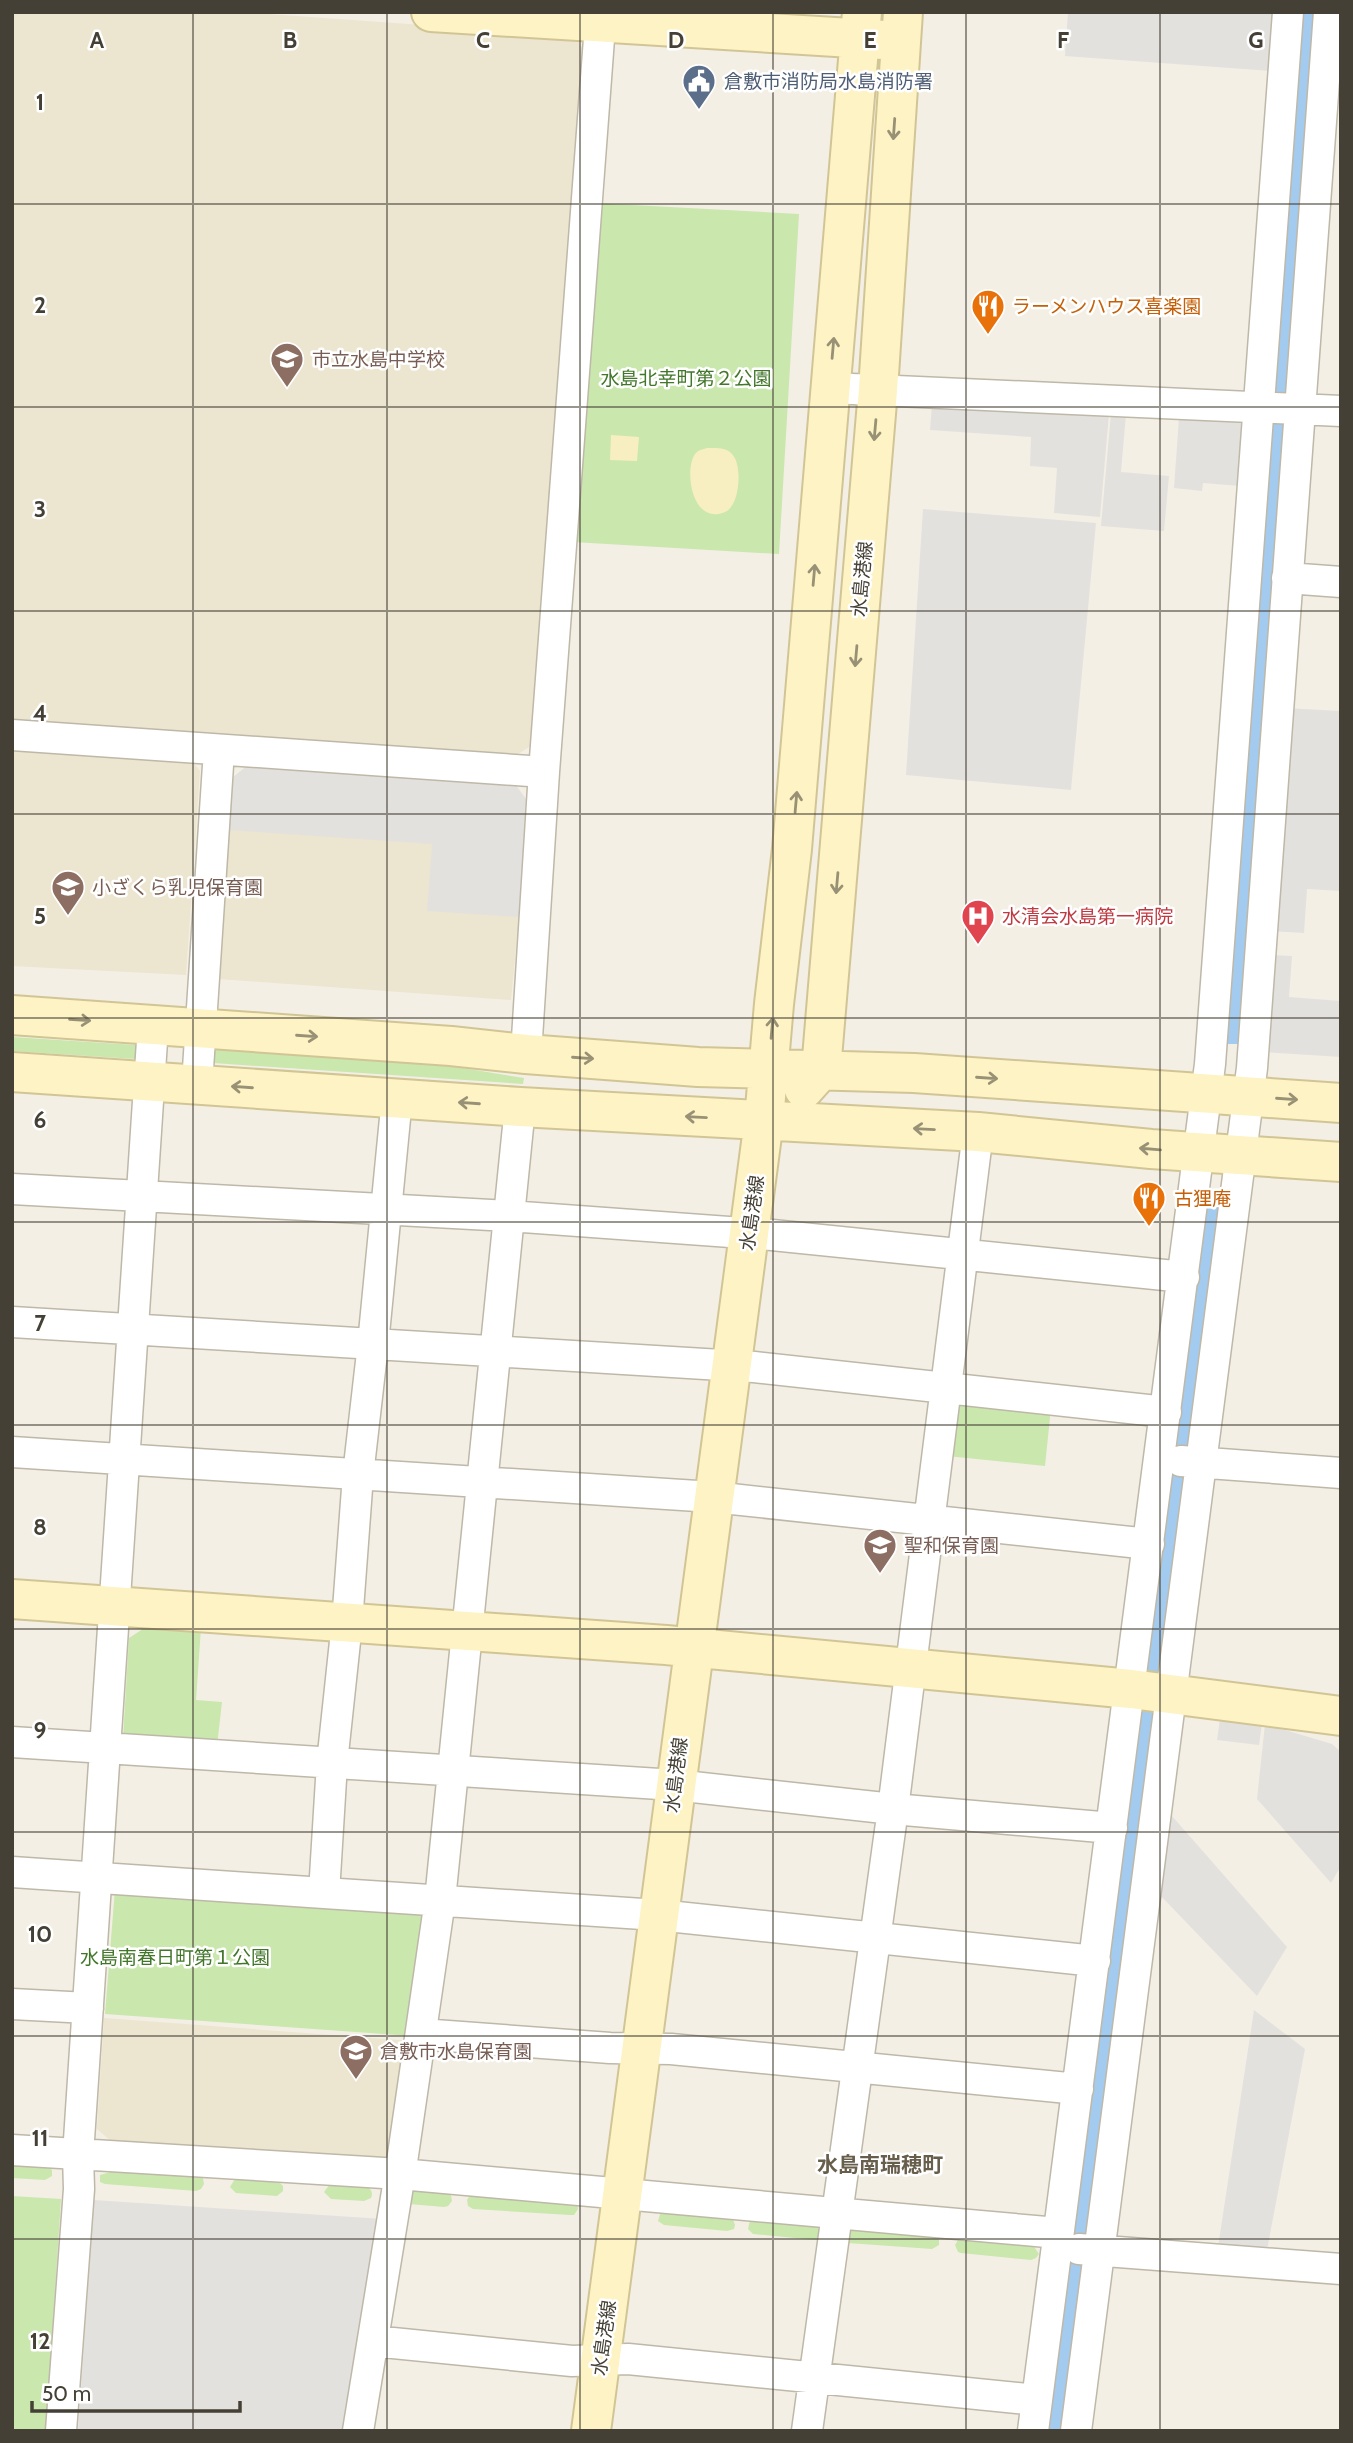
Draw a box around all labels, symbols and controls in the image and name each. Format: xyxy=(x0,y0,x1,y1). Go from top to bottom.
text: A xyxy=(90,26,105,54)
text: B xyxy=(283,26,297,54)
text: C xyxy=(476,26,490,54)
text: D xyxy=(668,26,684,54)
text: E xyxy=(863,26,877,54)
text: F xyxy=(1057,26,1069,54)
text: G xyxy=(1248,26,1264,54)
public building icon: 倉敷市消防局水島消防署 xyxy=(680,62,718,111)
place label: 倉敷市消防局水島消防署 xyxy=(724,70,933,93)
text: 1 xyxy=(36,88,44,116)
one-way arrow xyxy=(888,117,901,140)
restaurant icon: ラーメンハウス喜楽園 xyxy=(969,287,1007,336)
text: 2 xyxy=(34,291,46,319)
place label: ラーメンハウス喜楽園 xyxy=(1012,295,1201,318)
one-way arrow xyxy=(827,337,840,360)
school or university icon: 市立水島中学校 xyxy=(268,340,306,389)
place label: 市立水島中学校 xyxy=(312,348,445,371)
park label: 水島北幸町第２公園 xyxy=(600,367,772,390)
one-way arrow xyxy=(868,418,881,440)
text: 3 xyxy=(34,495,46,523)
street label: 水島港線 xyxy=(847,540,877,618)
one-way arrow xyxy=(808,564,821,587)
one-way arrow xyxy=(849,644,862,667)
text: 4 xyxy=(33,699,47,727)
one-way arrow xyxy=(790,791,803,813)
school or university icon: 小ざくら乳児保育園 xyxy=(49,868,87,917)
one-way arrow xyxy=(830,871,843,894)
place label: 小ざくら乳児保育園 xyxy=(92,876,263,899)
hospital icon: 水清会水島第一病院 xyxy=(959,897,997,946)
text: 5 xyxy=(34,902,46,930)
place label: 水清会水島第一病院 xyxy=(1002,905,1173,928)
one-way arrow xyxy=(69,1014,92,1027)
one-way arrow xyxy=(766,1017,779,1040)
one-way arrow xyxy=(296,1030,318,1043)
one-way arrow xyxy=(571,1052,594,1065)
one-way arrow xyxy=(975,1072,998,1085)
one-way arrow xyxy=(231,1081,254,1094)
one-way arrow xyxy=(1275,1093,1298,1106)
one-way arrow xyxy=(458,1096,481,1109)
text: 6 xyxy=(34,1106,46,1134)
one-way arrow xyxy=(685,1110,708,1123)
one-way arrow xyxy=(913,1122,936,1135)
one-way arrow xyxy=(1140,1142,1162,1155)
street label: 水島港線 xyxy=(735,1174,769,1252)
restaurant icon: 古狸庵 xyxy=(1130,1179,1168,1228)
place label: 古狸庵 xyxy=(1174,1187,1231,1210)
text: 7 xyxy=(34,1309,46,1337)
text: 8 xyxy=(33,1513,47,1541)
school or university icon: 聖和保育園 xyxy=(861,1526,899,1575)
place label: 聖和保育園 xyxy=(904,1534,999,1557)
text: 9 xyxy=(34,1716,46,1744)
street label: 水島港線 xyxy=(660,1736,692,1814)
text: 10 xyxy=(28,1920,52,1948)
park label: 水島南春日町第１公園 xyxy=(80,1946,270,1969)
school or university icon: 倉敷市水島保育園 xyxy=(337,2032,375,2081)
place label: 倉敷市水島保育園 xyxy=(380,2040,532,2063)
text: 11 xyxy=(32,2124,48,2152)
district label: 水島南瑞穂町 xyxy=(817,2152,943,2177)
street label: 水島港線 xyxy=(587,2299,621,2377)
text: 12 xyxy=(30,2327,50,2355)
scale bar xyxy=(32,2370,240,2414)
text: 50 m xyxy=(42,2381,91,2406)

